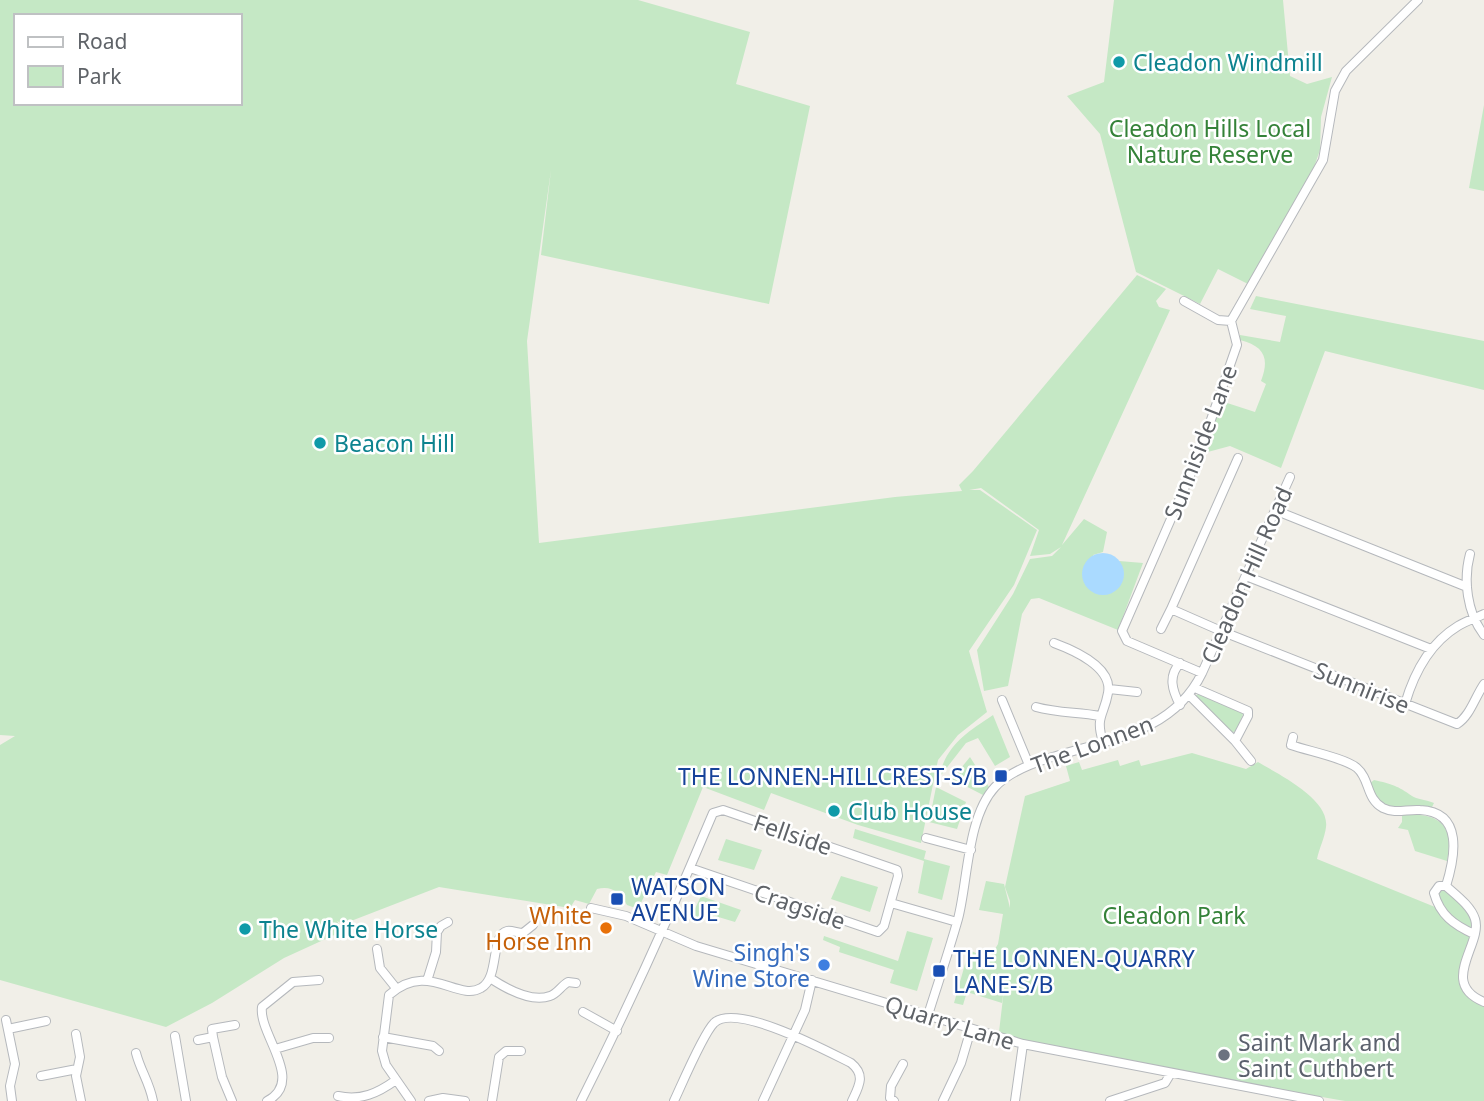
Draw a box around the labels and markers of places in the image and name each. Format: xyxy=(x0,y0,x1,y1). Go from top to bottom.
place label: Cleadon Windmill xyxy=(1133,46,1323,78)
marker: Cleadon Windmill xyxy=(1111,54,1127,70)
place label: Beacon Hill xyxy=(334,427,455,459)
marker: Beacon Hill xyxy=(312,435,328,451)
place label: THE LONNEN-HILLCREST-S/B xyxy=(678,760,987,792)
marker: THE LONNEN-HILLCREST-S/B xyxy=(993,768,1009,784)
place label: Club House xyxy=(848,795,972,827)
marker: Club House xyxy=(826,803,842,819)
place label: WATSON AVENUE xyxy=(631,870,725,928)
marker: WATSON AVENUE xyxy=(609,891,625,907)
place label: White Horse Inn xyxy=(485,899,592,957)
place label: The White Horse xyxy=(259,913,438,945)
marker: White Horse Inn xyxy=(598,920,614,936)
marker: The White Horse xyxy=(237,921,253,937)
place label: Singh's Wine Store xyxy=(693,936,810,994)
place label: THE LONNEN-QUARRY LANE-S/B xyxy=(953,942,1196,1000)
marker: Singh's Wine Store xyxy=(816,957,832,973)
marker: THE LONNEN-QUARRY LANE-S/B xyxy=(931,963,947,979)
place label: Saint Mark and Saint Cuthbert xyxy=(1238,1026,1401,1084)
marker: Saint Mark and Saint Cuthbert xyxy=(1216,1047,1232,1063)

